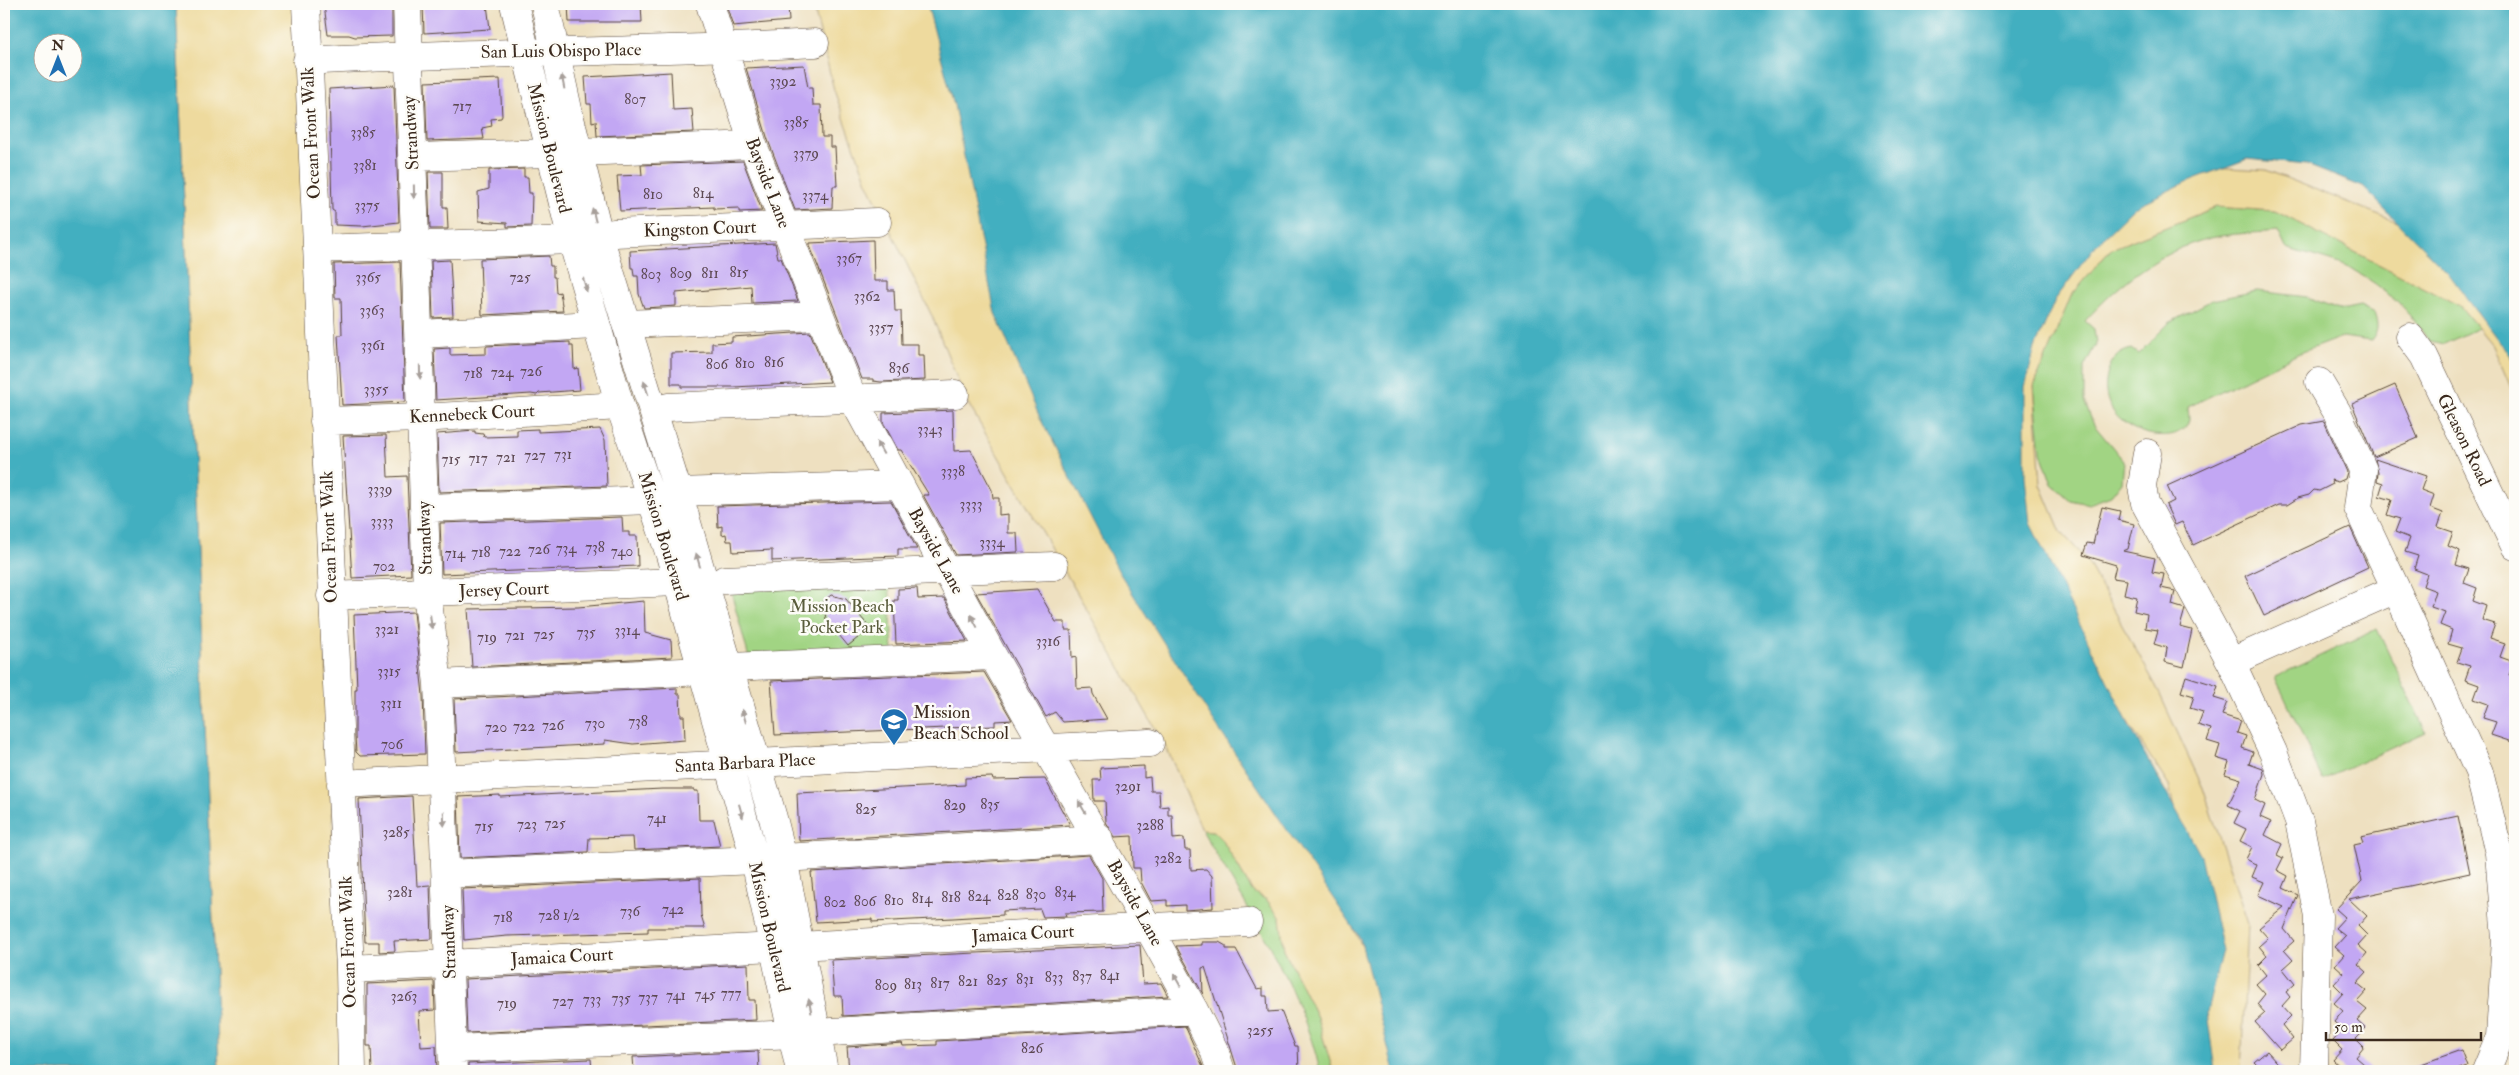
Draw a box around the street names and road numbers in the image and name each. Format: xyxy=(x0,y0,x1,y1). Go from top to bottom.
street label: San Luis Obispo Place xyxy=(480,38,642,64)
street label: Ocean Front Walk xyxy=(296,66,326,200)
street label: Mission Boulevard xyxy=(522,81,576,216)
street label: Strandway xyxy=(398,94,424,171)
street label: Bayside Lane xyxy=(740,134,796,232)
street label: Kingston Court xyxy=(643,216,757,242)
street label: Gleason Road xyxy=(2432,390,2496,490)
street label: Kennebeck Court xyxy=(409,399,536,429)
street label: Mission Boulevard xyxy=(633,469,694,603)
street label: Ocean Front Walk xyxy=(315,470,343,603)
street label: Strandway xyxy=(412,499,438,575)
street label: Bayside Lane xyxy=(903,504,969,599)
street label: Jersey Court xyxy=(457,577,550,603)
street label: Santa Barbara Place xyxy=(674,748,816,778)
street label: Bayside Lane xyxy=(1102,856,1168,951)
street label: Mission Boulevard xyxy=(743,859,795,995)
street label: Ocean Front Walk xyxy=(334,875,362,1008)
street label: Strandway xyxy=(436,903,462,979)
street label: Jamaica Court xyxy=(970,920,1075,948)
street label: Jamaica Court xyxy=(509,943,614,971)

